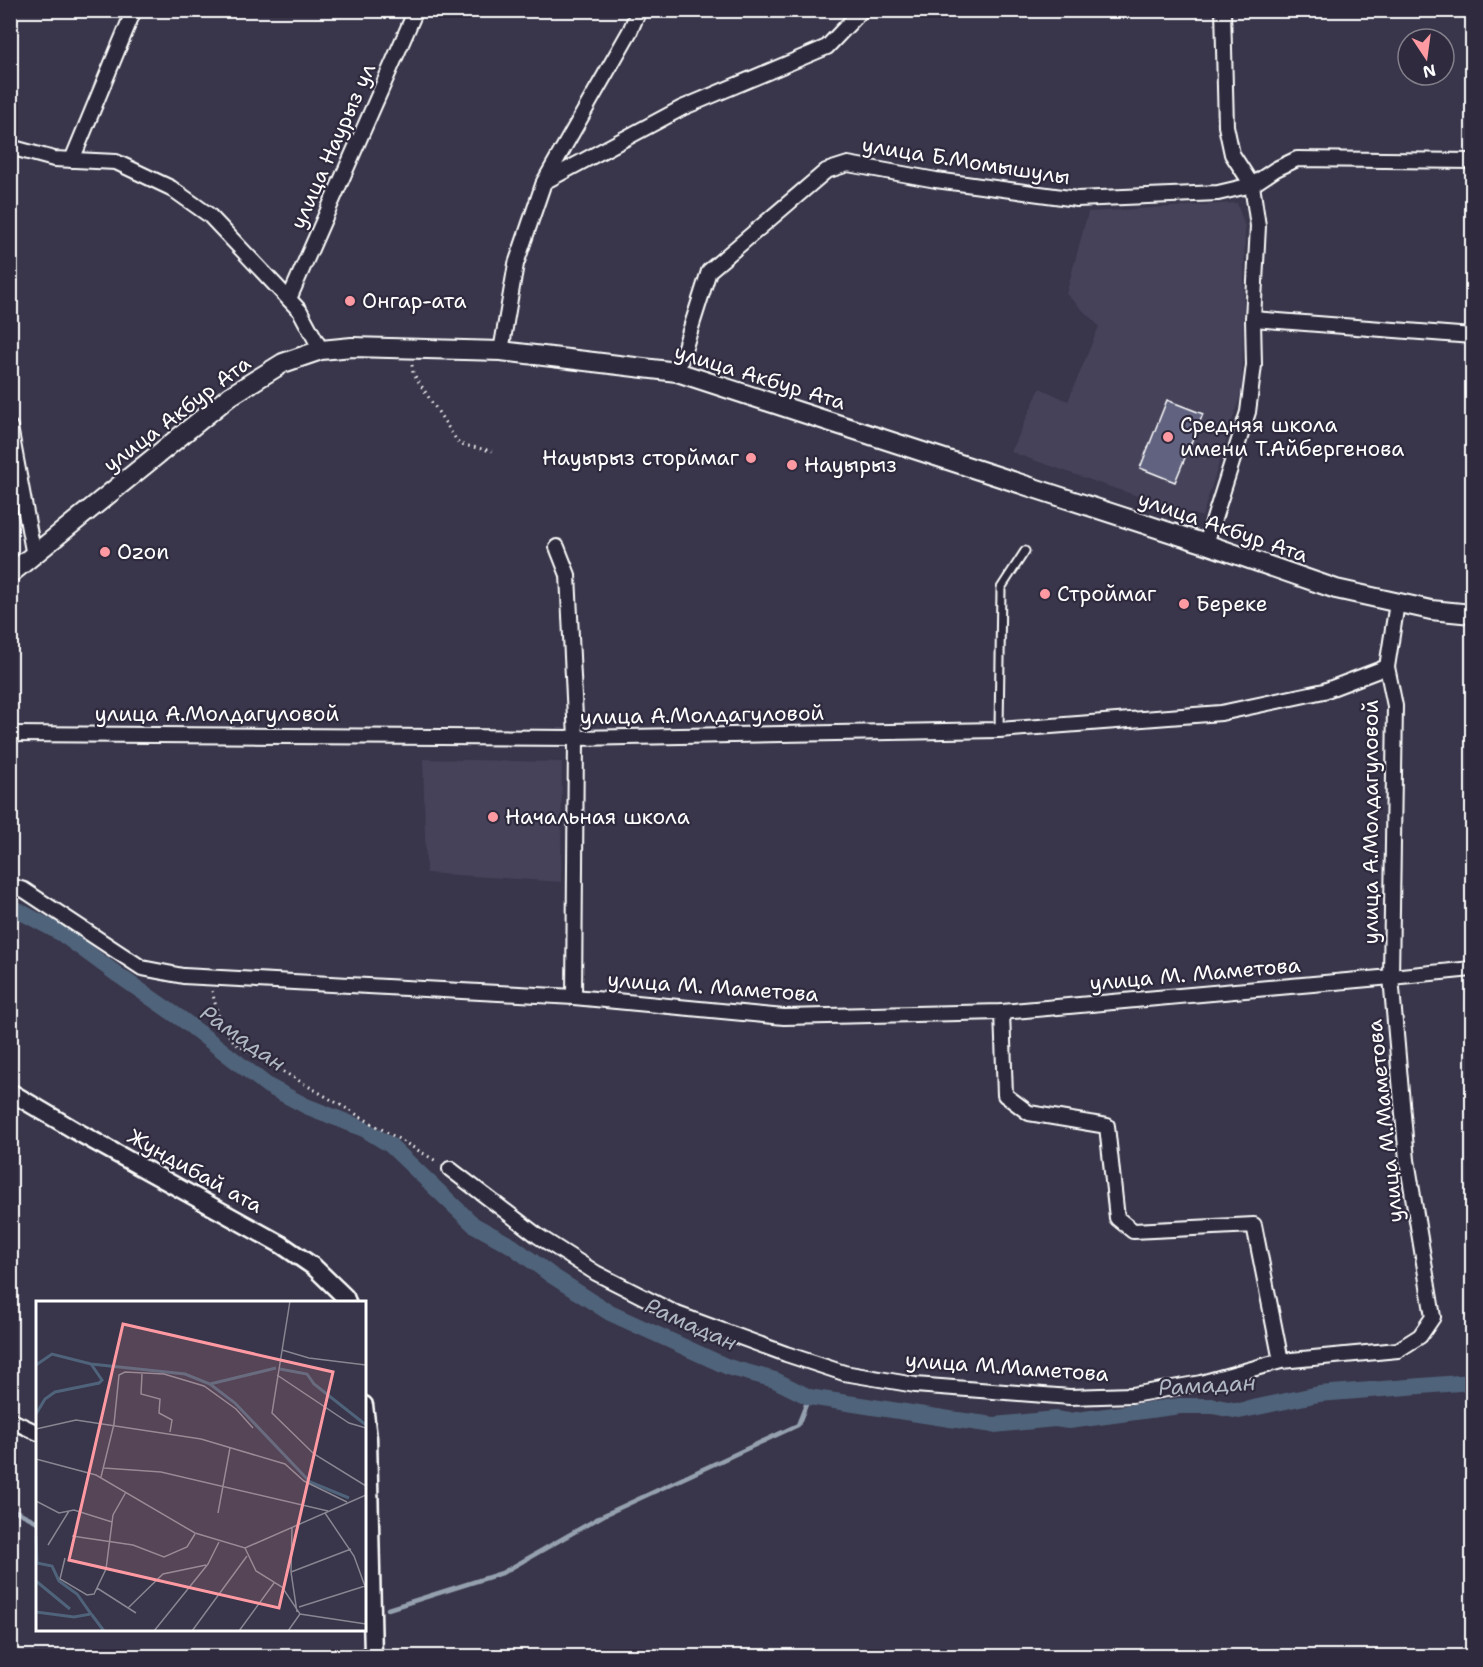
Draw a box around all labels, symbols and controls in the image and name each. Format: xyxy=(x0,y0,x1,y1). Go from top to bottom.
north arrow xyxy=(1396,27,1456,87)
street label: улица Наурыз ул xyxy=(284,58,382,233)
text: N xyxy=(1421,59,1438,83)
street label: улица Б.Момышулы xyxy=(860,131,1072,191)
place label: Онгар-ата xyxy=(362,287,466,315)
marker: Онгар-ата xyxy=(343,294,357,308)
street label: улица Акбур Ата xyxy=(671,338,849,416)
street label: улица Акбур Ата xyxy=(98,349,256,479)
place label: Средняя школа имени Т.Айбергенова xyxy=(1180,411,1404,463)
marker: Средняя школа имени Т.Айбергенова xyxy=(1161,430,1175,444)
place label: Науырыз сторймаг xyxy=(542,444,740,472)
marker: Науырыз сторймаг xyxy=(744,451,758,465)
place label: Науырыз xyxy=(804,451,897,479)
marker: Науырыз xyxy=(785,458,799,472)
street label: улица Акбур Ата xyxy=(1134,485,1312,569)
place label: Ozon xyxy=(117,538,169,566)
marker: Ozon xyxy=(98,545,112,559)
place label: Строймаг xyxy=(1057,580,1157,608)
marker: Строймаг xyxy=(1038,587,1052,601)
place label: Береке xyxy=(1196,590,1268,618)
marker: Береке xyxy=(1177,597,1191,611)
street label: улица А.Молдагуловой xyxy=(580,699,825,731)
street label: улица А.Молдагуловой xyxy=(95,700,339,728)
street label: улица А.Молдагуловой xyxy=(1357,700,1385,944)
place label: Начальная школа xyxy=(505,803,690,831)
marker: Начальная школа xyxy=(486,810,500,824)
street label: улица М. Маметова xyxy=(1088,951,1302,997)
street label: улица М. Маметова xyxy=(607,966,819,1008)
water label: Рамадан xyxy=(195,998,291,1078)
street label: улица М.Маметова xyxy=(1360,1018,1410,1224)
street label: Жундибай ата xyxy=(122,1122,268,1220)
water label: Рамадан xyxy=(641,1291,741,1357)
inset map xyxy=(36,1301,366,1631)
street label: улица М.Маметова xyxy=(904,1346,1110,1388)
water label: Рамадан xyxy=(1158,1368,1256,1402)

